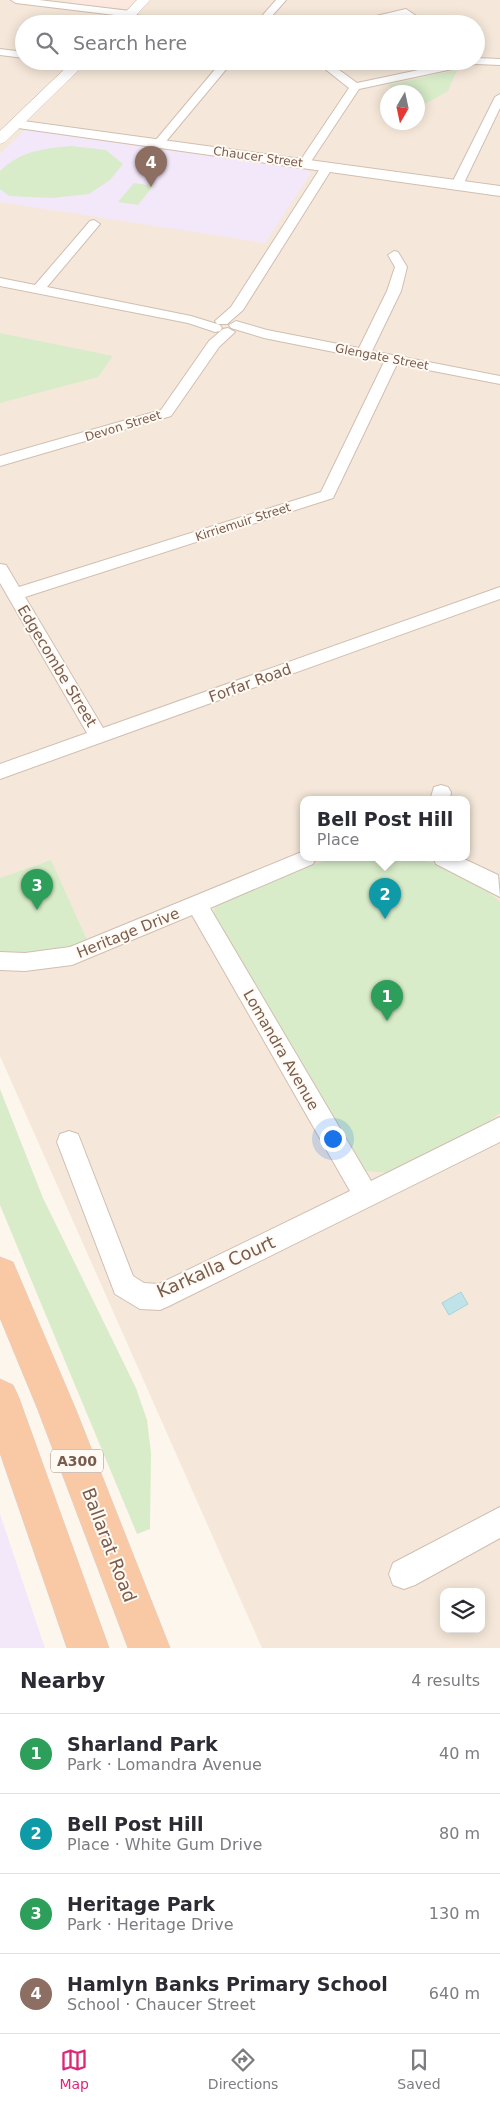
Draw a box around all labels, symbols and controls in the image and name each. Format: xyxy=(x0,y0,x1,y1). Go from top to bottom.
search box xyxy=(15,15,485,70)
icon: search xyxy=(33,29,61,57)
text: Search here xyxy=(73,32,187,54)
north arrow xyxy=(380,85,425,130)
street label: Chaucer Street xyxy=(212,144,304,170)
pin: 4 xyxy=(135,146,167,187)
street label: Glengate Street xyxy=(334,341,430,373)
street label: Devon Street xyxy=(83,408,163,444)
street label: Kirriemuir Street xyxy=(194,500,293,544)
street label: Edgecombe Street xyxy=(14,602,101,730)
street label: Forfar Road xyxy=(206,660,294,706)
popup xyxy=(300,796,470,861)
text: Bell Post Hill xyxy=(317,808,453,830)
text: Place xyxy=(317,830,359,849)
pin: 3 xyxy=(21,869,53,910)
pin: 2 xyxy=(369,878,401,919)
street label: Heritage Drive xyxy=(74,904,182,962)
pin: 1 xyxy=(371,980,403,1021)
street label: Lomandra Avenue xyxy=(239,987,323,1113)
your location xyxy=(320,1126,346,1152)
street label: Karkalla Court xyxy=(153,1231,278,1302)
road number: A300 xyxy=(51,1450,103,1472)
street label: Ballarat Road xyxy=(78,1485,141,1605)
map controls xyxy=(440,1588,485,1633)
button: layers xyxy=(440,1588,485,1633)
text: Nearby xyxy=(20,1669,105,1693)
text: 4 results xyxy=(411,1671,480,1690)
text: Sharland Park xyxy=(67,1733,218,1755)
text: 1 xyxy=(30,1744,42,1763)
text: 40 m xyxy=(439,1744,480,1763)
text: Park · Lomandra Avenue xyxy=(67,1755,262,1774)
text: Bell Post Hill xyxy=(67,1813,203,1835)
text: 2 xyxy=(30,1824,42,1843)
text: 80 m xyxy=(439,1824,480,1843)
text: Place · White Gum Drive xyxy=(67,1835,262,1854)
text: Heritage Park xyxy=(67,1893,215,1915)
text: 3 xyxy=(30,1904,42,1923)
text: 130 m xyxy=(429,1904,480,1923)
text: Park · Heritage Drive xyxy=(67,1915,234,1934)
text: Hamlyn Banks Primary School xyxy=(67,1973,388,1995)
text: 4 xyxy=(30,1984,42,2003)
text: 640 m xyxy=(429,1984,480,2003)
text: School · Chaucer Street xyxy=(67,1995,256,2014)
tab: Map xyxy=(59,2046,89,2092)
tab: Directions xyxy=(208,2046,278,2092)
tab: Saved xyxy=(397,2046,441,2092)

